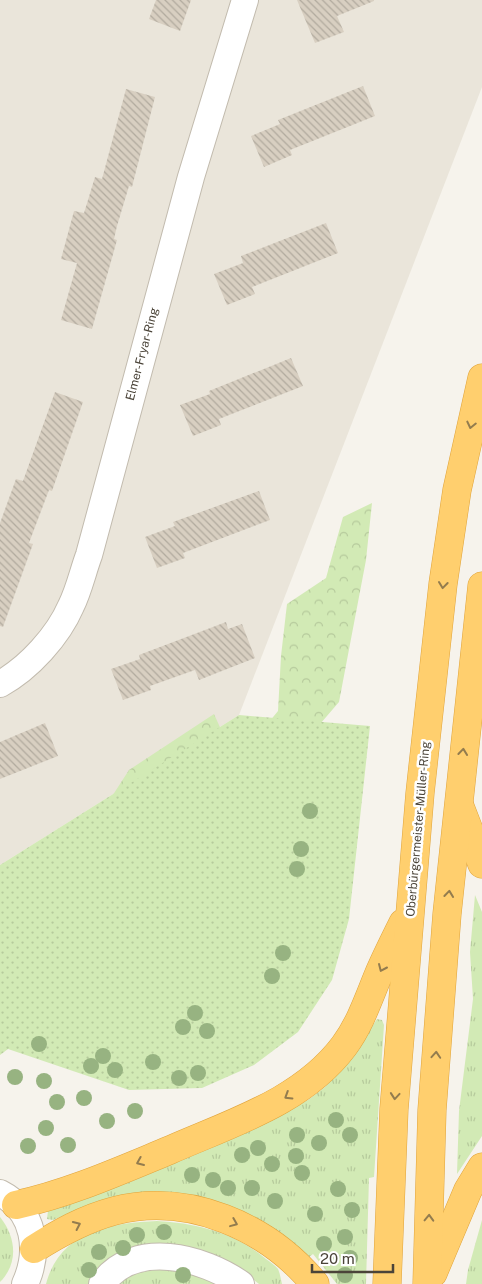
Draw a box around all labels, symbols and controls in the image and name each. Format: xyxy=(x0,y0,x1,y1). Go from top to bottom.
street label: Elmer-Fryar-Ring xyxy=(123,306,161,402)
one-way arrow xyxy=(466,421,477,430)
one-way arrow xyxy=(438,581,449,589)
street label: Oberbürgermeister-Müller-Ring xyxy=(403,741,433,917)
one-way arrow xyxy=(457,748,468,756)
one-way arrow xyxy=(443,889,454,897)
one-way arrow xyxy=(378,963,388,972)
one-way arrow xyxy=(431,1051,442,1059)
one-way arrow xyxy=(284,1089,293,1099)
one-way arrow xyxy=(389,1092,400,1100)
one-way arrow xyxy=(136,1156,145,1167)
one-way arrow xyxy=(424,1214,434,1222)
one-way arrow xyxy=(229,1216,238,1227)
one-way arrow xyxy=(72,1220,81,1231)
scale bar xyxy=(312,1242,393,1274)
text: 20 m xyxy=(320,1250,355,1267)

